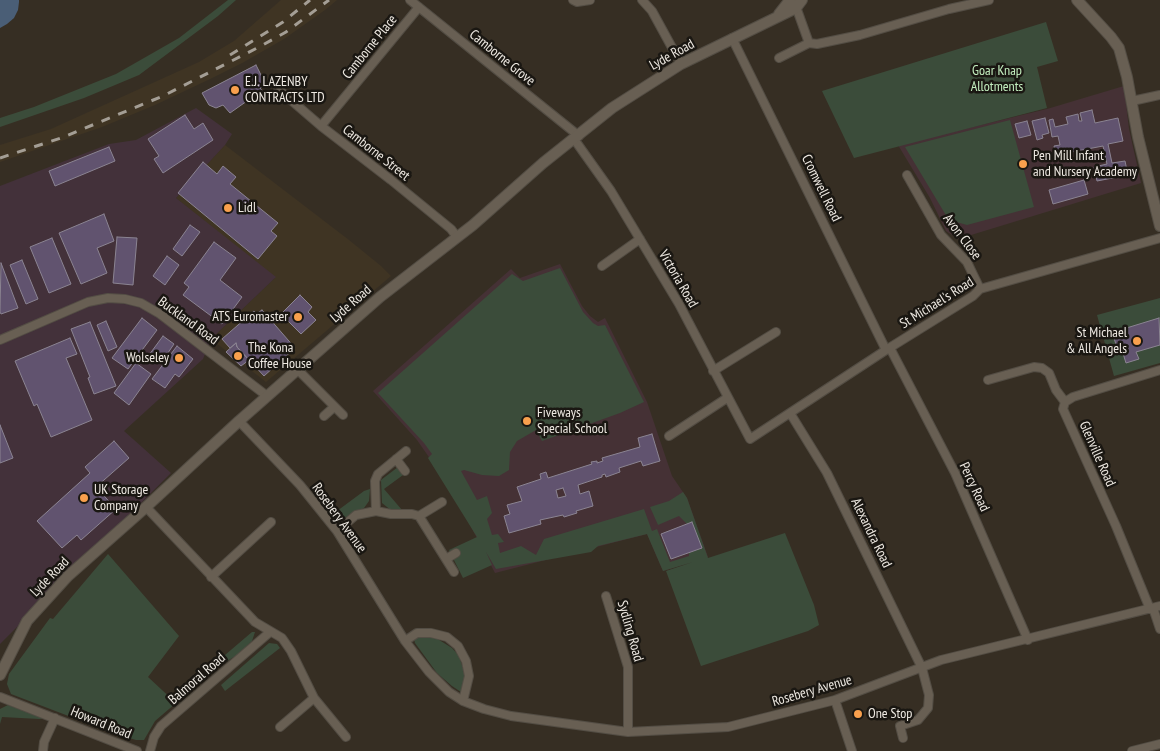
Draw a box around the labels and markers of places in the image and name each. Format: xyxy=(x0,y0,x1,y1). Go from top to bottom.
place label: E.J. LAZENBY CONTRACTS LTD xyxy=(245,74,325,106)
marker: E.J. LAZENBY CONTRACTS LTD xyxy=(229,84,241,96)
place label: Pen Mill Infant and Nursery Academy xyxy=(1033,148,1137,180)
marker: Pen Mill Infant and Nursery Academy xyxy=(1017,158,1029,170)
place label: Lidl xyxy=(238,200,256,216)
marker: Lidl xyxy=(222,202,234,214)
place label: ATS Euromaster xyxy=(212,309,288,325)
marker: ATS Euromaster xyxy=(292,311,304,323)
place label: St Michael & All Angels xyxy=(1066,325,1127,358)
marker: St Michael & All Angels xyxy=(1131,335,1143,347)
place label: The Kona Coffee House xyxy=(248,340,312,372)
place label: Wolseley xyxy=(126,350,169,366)
marker: The Kona Coffee House xyxy=(232,350,244,362)
marker: Wolseley xyxy=(173,352,185,364)
place label: Fiveways Special School xyxy=(537,405,607,438)
marker: Fiveways Special School xyxy=(521,415,533,427)
place label: UK Storage Company xyxy=(94,482,148,514)
marker: UK Storage Company xyxy=(78,492,90,504)
place label: One Stop xyxy=(868,706,912,722)
marker: One Stop xyxy=(852,708,864,720)

